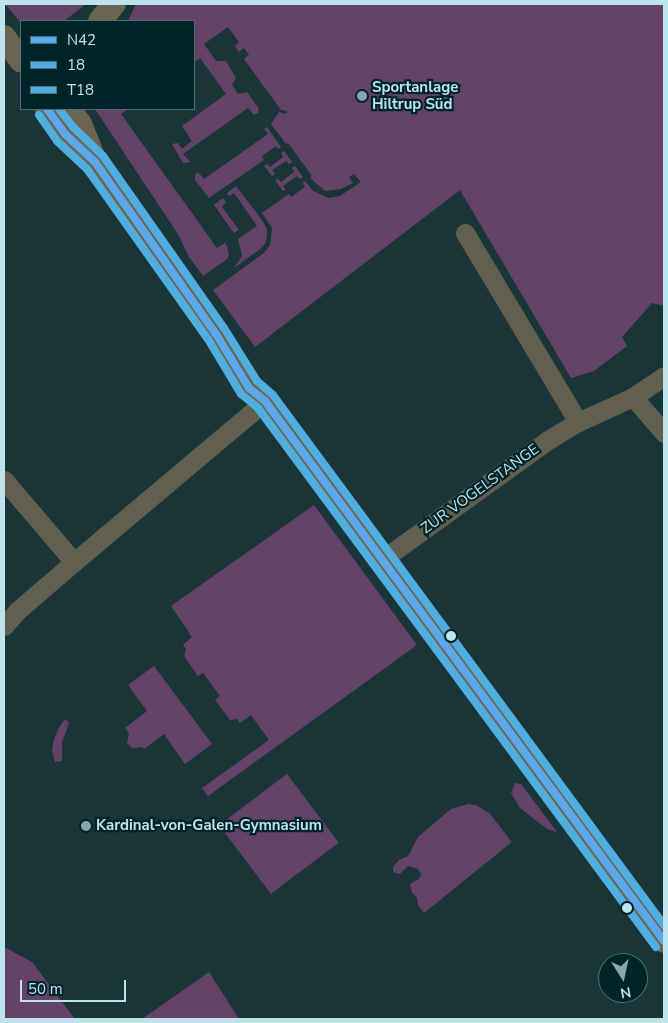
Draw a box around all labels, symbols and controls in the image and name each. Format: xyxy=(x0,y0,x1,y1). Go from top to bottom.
legend xyxy=(20,20,195,110)
text: N42 xyxy=(67,30,96,50)
text: 18 xyxy=(67,55,85,75)
place label: Sportanlage Hiltrup Süd xyxy=(372,78,458,113)
text: T18 xyxy=(67,80,94,100)
marker: Sportanlage Hiltrup Süd xyxy=(356,90,368,102)
street label: ZUR VOGELSTANGE xyxy=(418,440,542,538)
unlabelled marker xyxy=(446,631,456,641)
place label: Kardinal-von-Galen-Gymnasium xyxy=(96,817,322,835)
marker: Kardinal-von-Galen-Gymnasium xyxy=(80,820,92,832)
unlabelled marker xyxy=(622,903,632,913)
north arrow xyxy=(598,953,648,1003)
scale bar xyxy=(22,970,129,1002)
text: 50 m xyxy=(28,979,63,999)
text: N xyxy=(619,982,632,1003)

